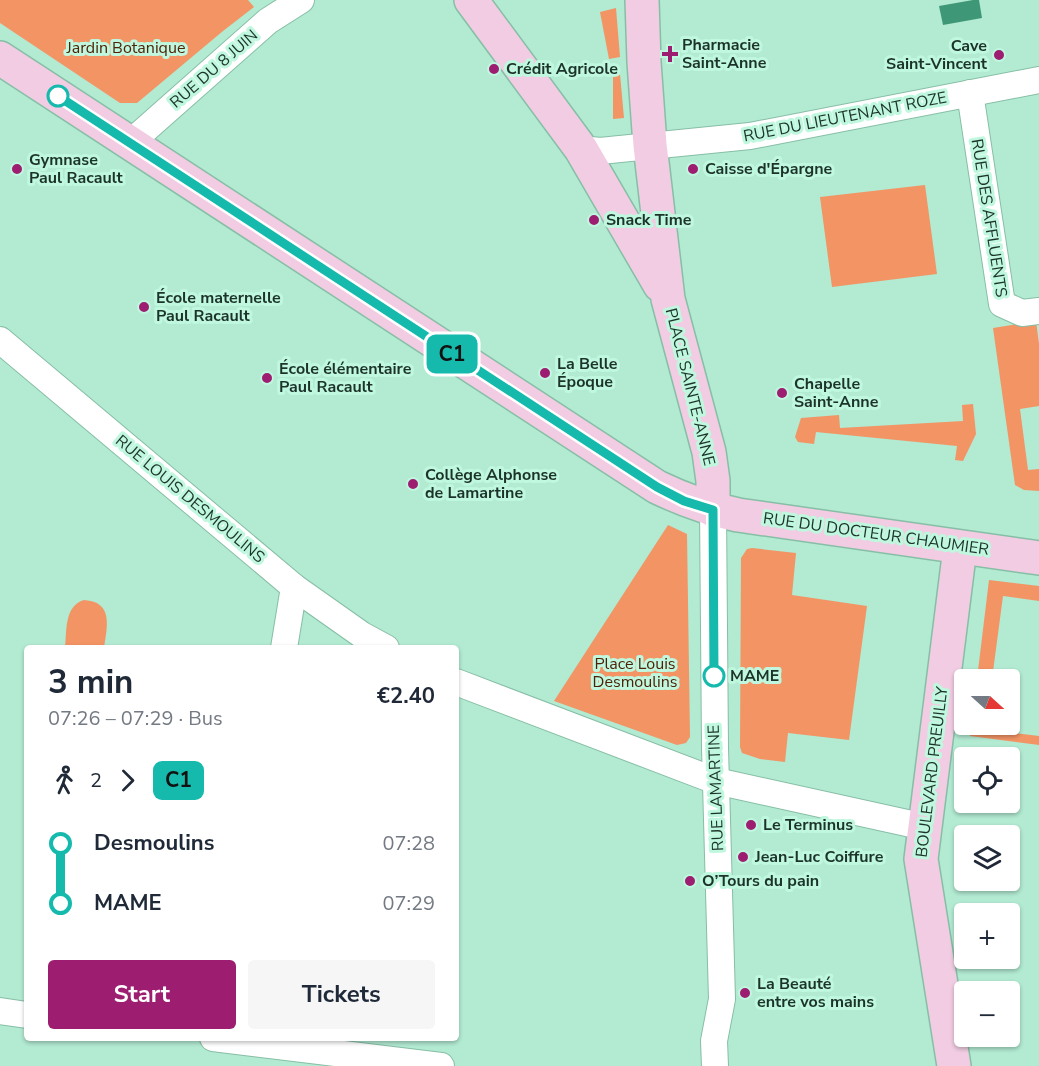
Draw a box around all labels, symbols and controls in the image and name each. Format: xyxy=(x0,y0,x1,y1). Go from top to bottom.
street label: RUE DU 8 JUIN xyxy=(165,25,263,113)
place label: Pharmacie Saint-Anne xyxy=(682,34,767,74)
place label: Cave Saint-Vincent xyxy=(886,35,988,75)
park label: Jardin Botanique xyxy=(66,37,185,59)
marker: Pharmacie Saint-Anne xyxy=(663,47,677,61)
marker: Cave Saint-Vincent xyxy=(992,48,1006,62)
place label: Crédit Agricole xyxy=(506,58,618,80)
marker: Crédit Agricole xyxy=(487,62,501,76)
unlabelled marker xyxy=(47,85,69,107)
street label: RUE DU LIEUTENANT ROZE xyxy=(741,86,949,148)
street label: RUE DES AFFLUENTS xyxy=(966,137,1012,299)
place label: Gymnase Paul Racault xyxy=(29,149,124,189)
place label: Caisse d'Épargne xyxy=(705,158,833,180)
marker: Gymnase Paul Racault xyxy=(10,162,24,176)
marker: Caisse d'Épargne xyxy=(686,162,700,176)
place label: Snack Time xyxy=(606,209,692,231)
marker: Snack Time xyxy=(587,213,601,227)
place label: École maternelle Paul Racault xyxy=(156,287,281,327)
marker: École maternelle Paul Racault xyxy=(137,300,151,314)
street label: PLACE SAINTE-ANNE xyxy=(660,306,720,468)
line badge: C1 xyxy=(425,334,479,374)
text: C1 xyxy=(439,340,465,368)
place label: La Belle Époque xyxy=(557,353,618,393)
place label: École élémentaire Paul Racault xyxy=(279,358,412,398)
marker: La Belle Époque xyxy=(538,366,552,380)
marker: École élémentaire Paul Racault xyxy=(260,371,274,385)
place label: Chapelle Saint-Anne xyxy=(794,373,879,413)
marker: Chapelle Saint-Anne xyxy=(775,386,789,400)
street label: RUE LOUIS DESMOULINS xyxy=(111,430,270,568)
place label: Collège Alphonse de Lamartine xyxy=(425,464,557,504)
marker: Collège Alphonse de Lamartine xyxy=(406,477,420,491)
street label: RUE DU DOCTEUR CHAUMIER xyxy=(762,507,991,561)
park label: Place Louis Desmoulins xyxy=(593,653,677,693)
text: 3 min xyxy=(48,660,133,705)
marker: MAME xyxy=(703,665,725,687)
place label: MAME xyxy=(730,665,779,687)
north arrow xyxy=(954,669,1020,735)
map controls xyxy=(954,669,1020,1047)
text: €2.40 xyxy=(377,681,435,711)
street label: BOULEVARD PREUILLY xyxy=(911,685,953,859)
text: 07:26 – 07:29 · Bus xyxy=(48,705,223,732)
street label: RUE LAMARTINE xyxy=(703,724,729,852)
button: locate xyxy=(954,747,1020,813)
icon: walk xyxy=(48,764,81,797)
icon: forward xyxy=(111,764,144,797)
text: C1 xyxy=(165,766,192,794)
text: 2 xyxy=(90,767,102,794)
place label: Le Terminus xyxy=(763,814,853,836)
marker: Le Terminus xyxy=(744,818,758,832)
button: layers xyxy=(954,825,1020,891)
text: Desmoulins xyxy=(94,828,214,858)
text: 07:28 xyxy=(382,830,435,857)
place label: Jean-Luc Coiffure xyxy=(754,846,884,868)
marker: Jean-Luc Coiffure xyxy=(736,850,750,864)
place label: O’Tours du pain xyxy=(702,870,819,892)
marker: O’Tours du pain xyxy=(683,874,697,888)
text: MAME xyxy=(94,888,162,918)
text: 07:29 xyxy=(382,890,435,917)
button: + xyxy=(954,903,1020,969)
button: Start xyxy=(48,960,236,1029)
button: Tickets xyxy=(248,960,435,1029)
place label: La Beauté entre vos mains xyxy=(757,973,874,1013)
button: − xyxy=(954,981,1020,1047)
marker: La Beauté entre vos mains xyxy=(738,986,752,1000)

